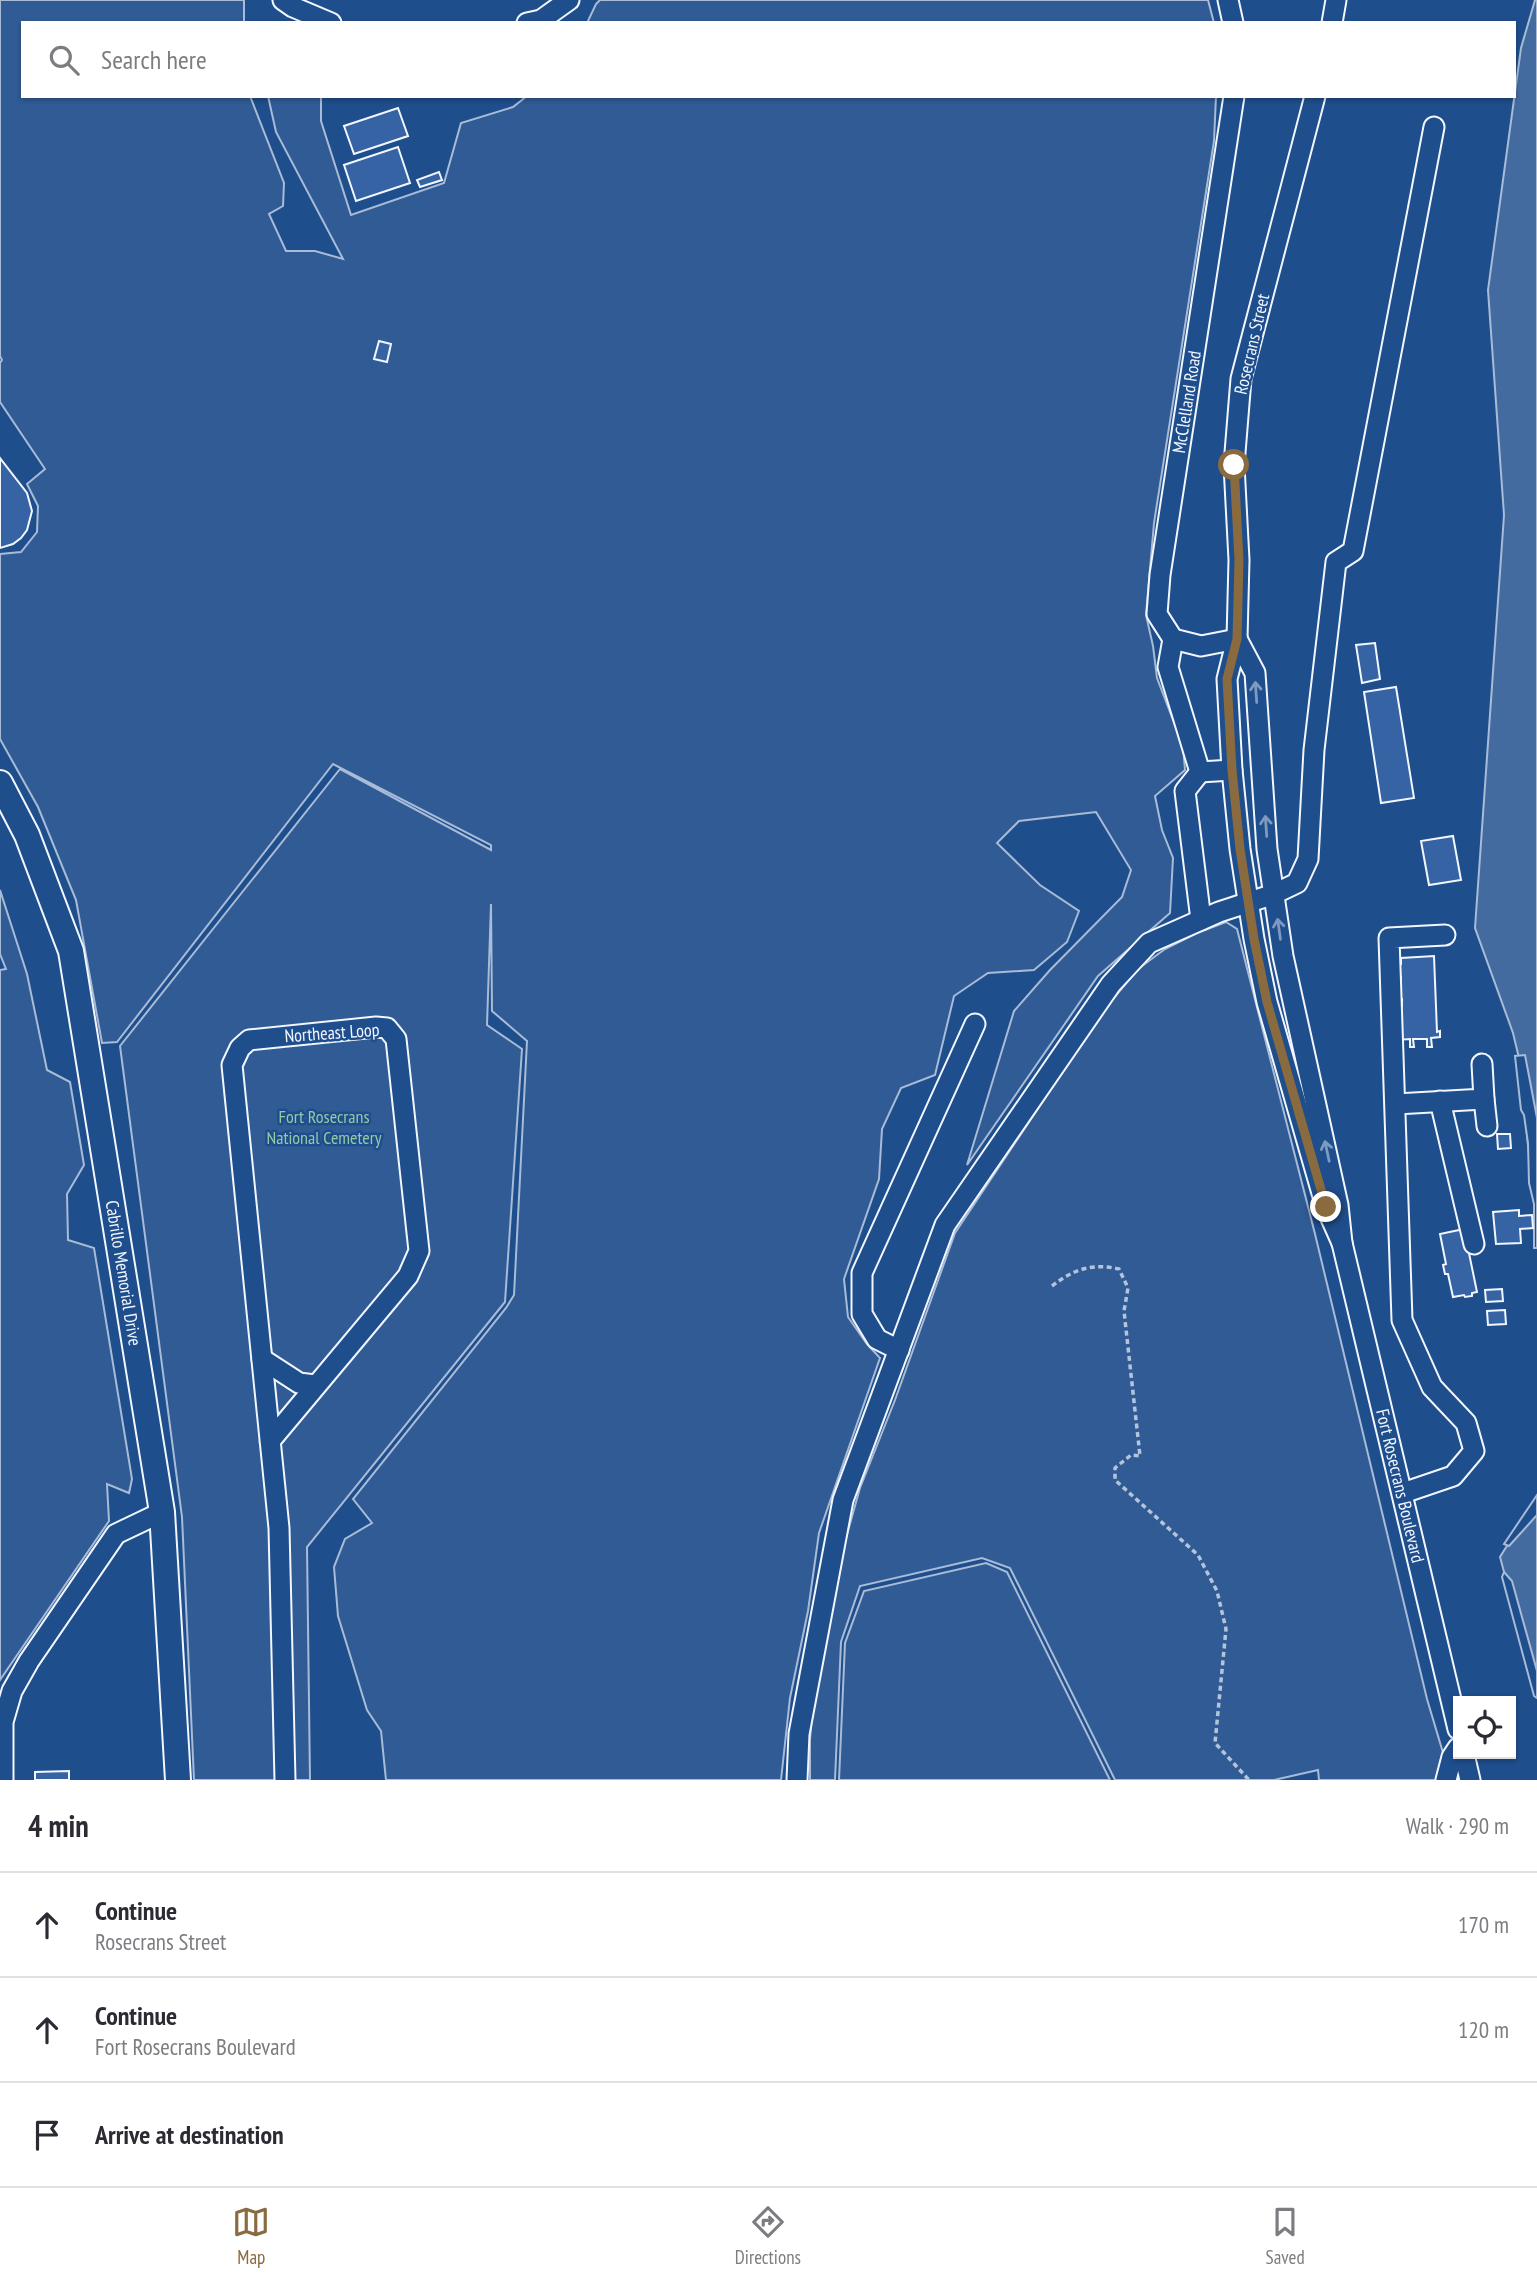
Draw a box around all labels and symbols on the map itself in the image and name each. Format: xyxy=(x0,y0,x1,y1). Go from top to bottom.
street label: Rosecrans Street xyxy=(1229,291,1274,397)
street label: McClelland Road xyxy=(1167,349,1206,455)
route start xyxy=(1218,449,1249,480)
one-way arrow xyxy=(1249,681,1262,704)
one-way arrow xyxy=(1259,815,1272,838)
one-way arrow xyxy=(1272,918,1285,941)
street label: Northeast Loop xyxy=(284,1018,380,1047)
park label: Fort Rosecrans National Cemetery xyxy=(267,1105,382,1149)
one-way arrow xyxy=(1319,1140,1333,1163)
route end xyxy=(1310,1191,1341,1222)
street label: Cabrillo Memorial Drive xyxy=(101,1199,147,1347)
street label: Fort Rosecrans Boulevard xyxy=(1371,1407,1430,1565)

